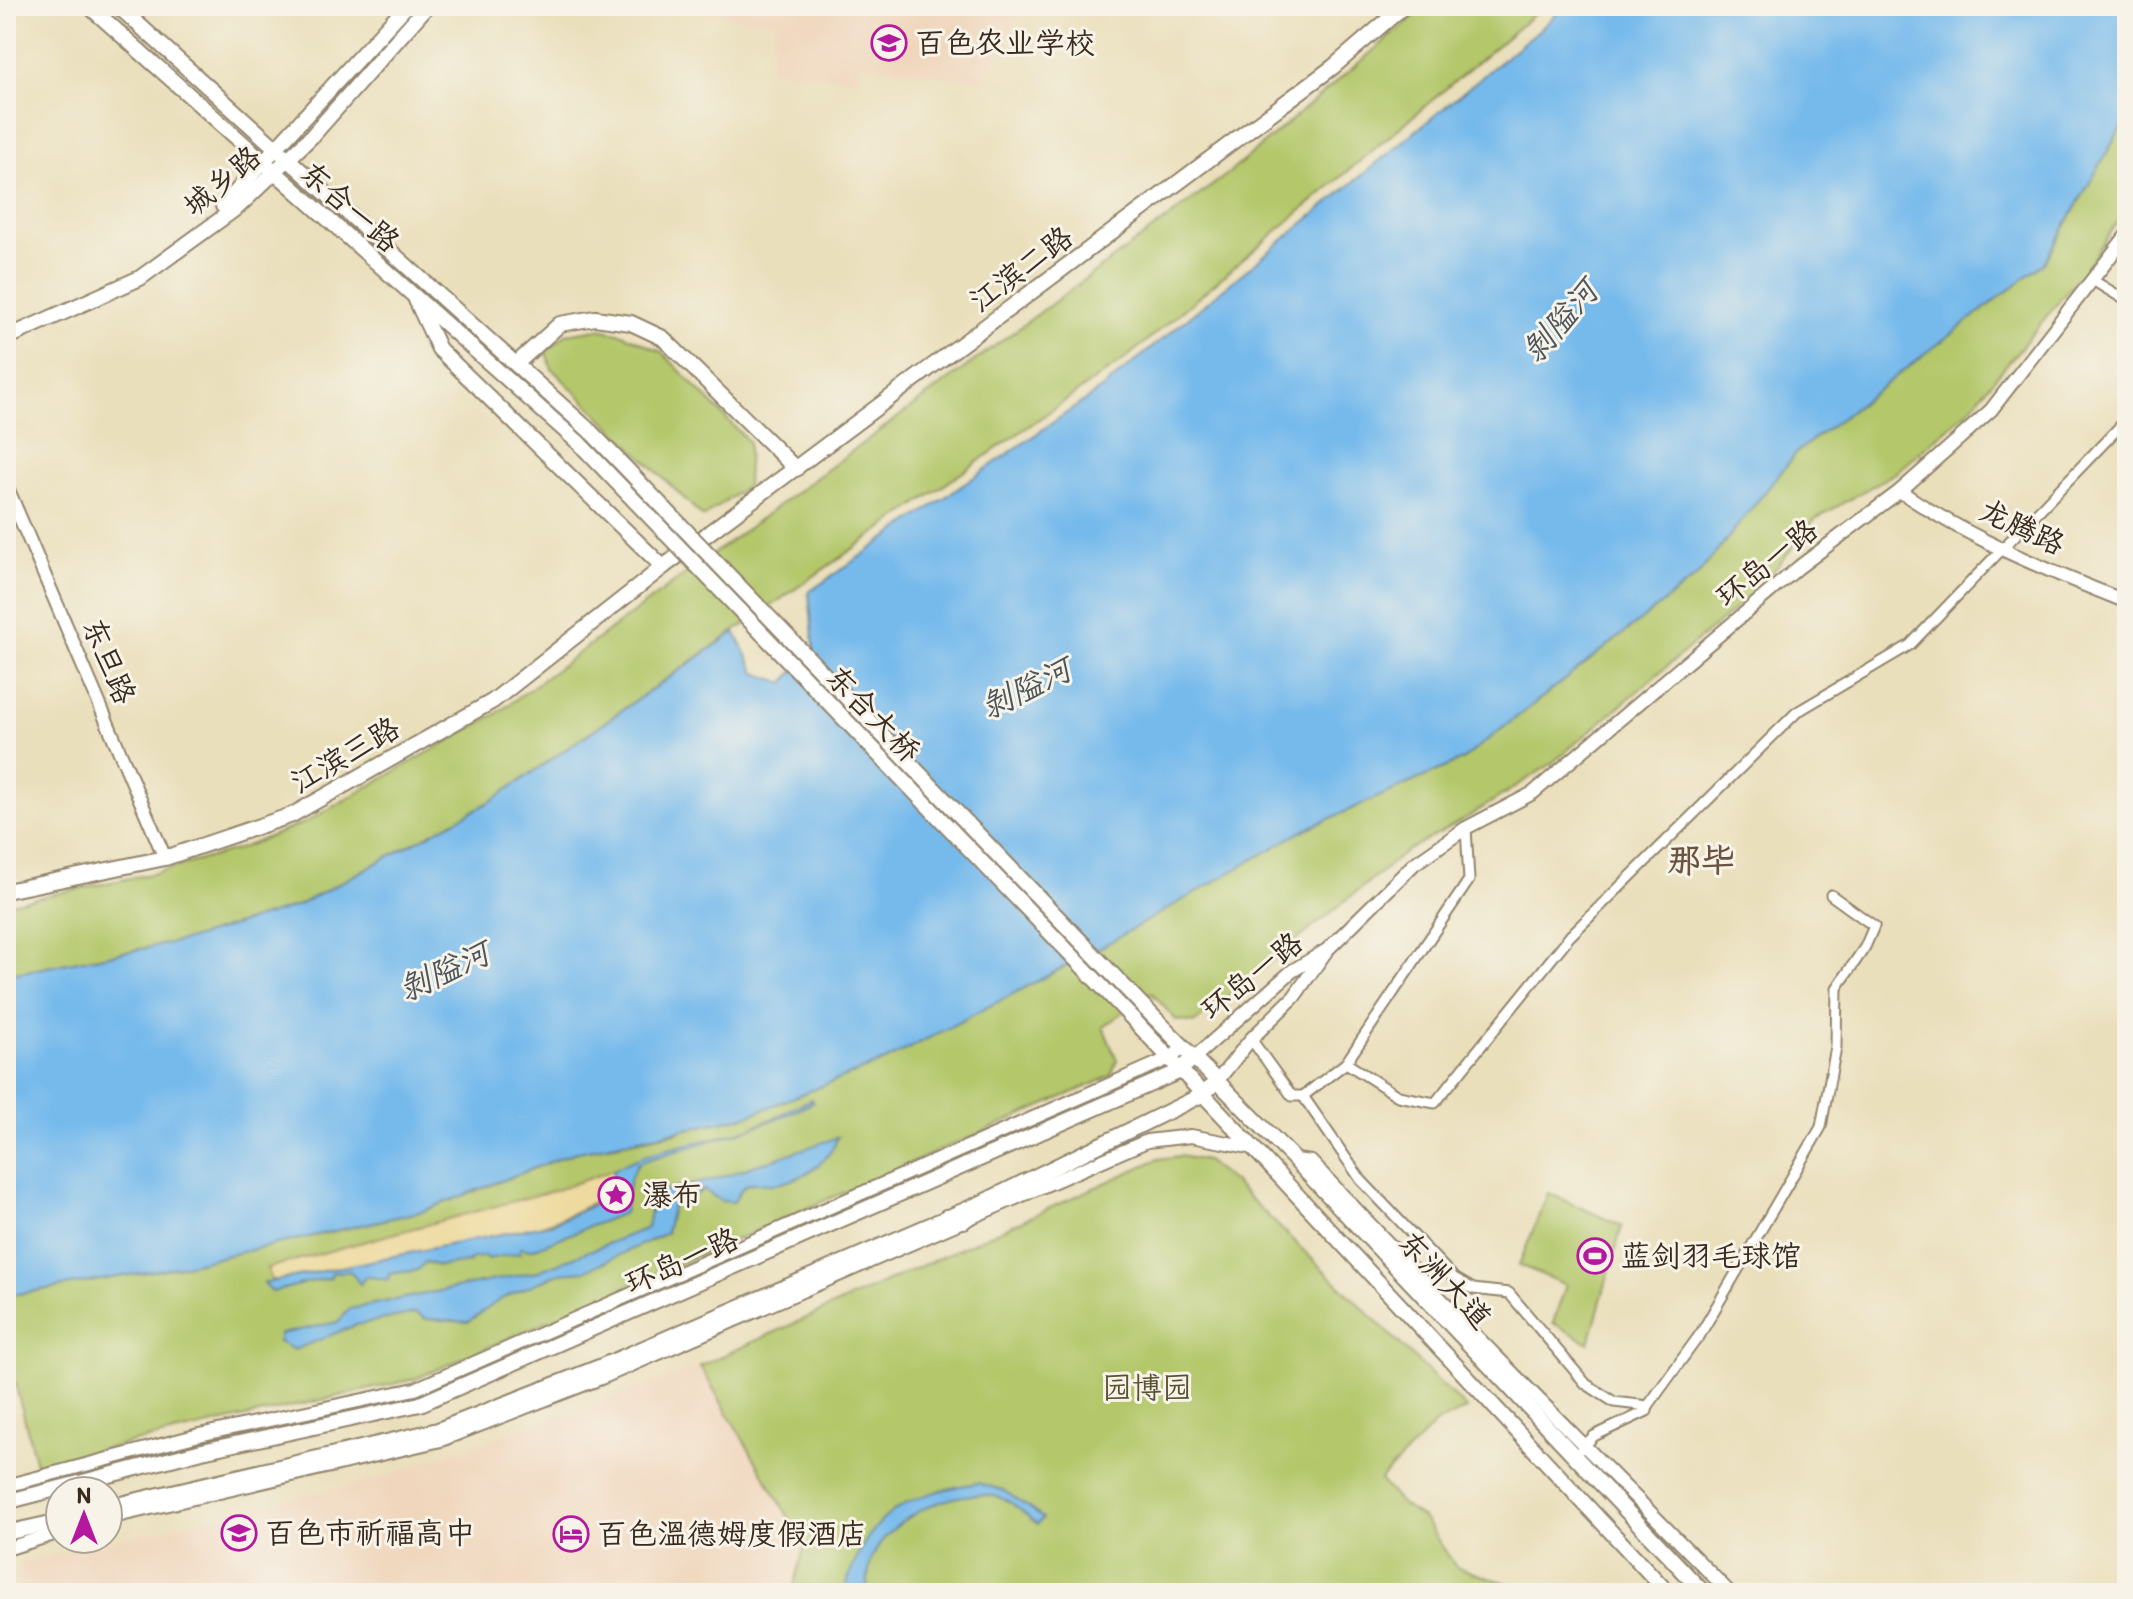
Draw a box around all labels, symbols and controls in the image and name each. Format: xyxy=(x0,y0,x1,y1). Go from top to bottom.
school or university icon: 百色农业学校 xyxy=(870,24,908,62)
place label: 百色农业学校 xyxy=(915,24,1095,61)
street label: 城乡路 xyxy=(175,138,268,224)
street label: 东合一路 xyxy=(293,153,408,260)
street label: 江滨二路 xyxy=(962,218,1080,319)
water label: 剥隘河 xyxy=(1514,269,1609,370)
street label: 龙腾路 xyxy=(1974,491,2071,562)
street label: 环岛一路 xyxy=(1708,510,1825,615)
street label: 东旦路 xyxy=(75,612,144,709)
water label: 剥隘河 xyxy=(975,648,1082,726)
street label: 东合大桥 xyxy=(818,658,928,770)
street label: 江滨三路 xyxy=(284,709,406,801)
district label: 那毕 xyxy=(1667,840,1735,881)
street label: 环岛一路 xyxy=(1193,923,1310,1028)
water label: 剥隘河 xyxy=(392,931,500,1009)
place icon: 瀑布 xyxy=(597,1176,635,1214)
place label: 瀑布 xyxy=(642,1176,702,1213)
street label: 环岛一路 xyxy=(619,1219,744,1302)
street label: 东洲大道 xyxy=(1391,1223,1500,1336)
sports icon: 蓝剑羽毛球馆 xyxy=(1576,1237,1614,1275)
place label: 蓝剑羽毛球馆 xyxy=(1621,1237,1801,1274)
park label: 园博园 xyxy=(1102,1369,1192,1406)
north arrow xyxy=(44,1475,124,1555)
text: N xyxy=(77,1482,91,1509)
school or university icon: 百色市祈福高中 xyxy=(220,1514,258,1552)
place label: 百色市祈福高中 xyxy=(265,1514,475,1551)
hotel icon: 百色温德姆度假酒店 xyxy=(552,1515,590,1553)
place label: 百色温德姆度假酒店 xyxy=(597,1515,867,1552)

